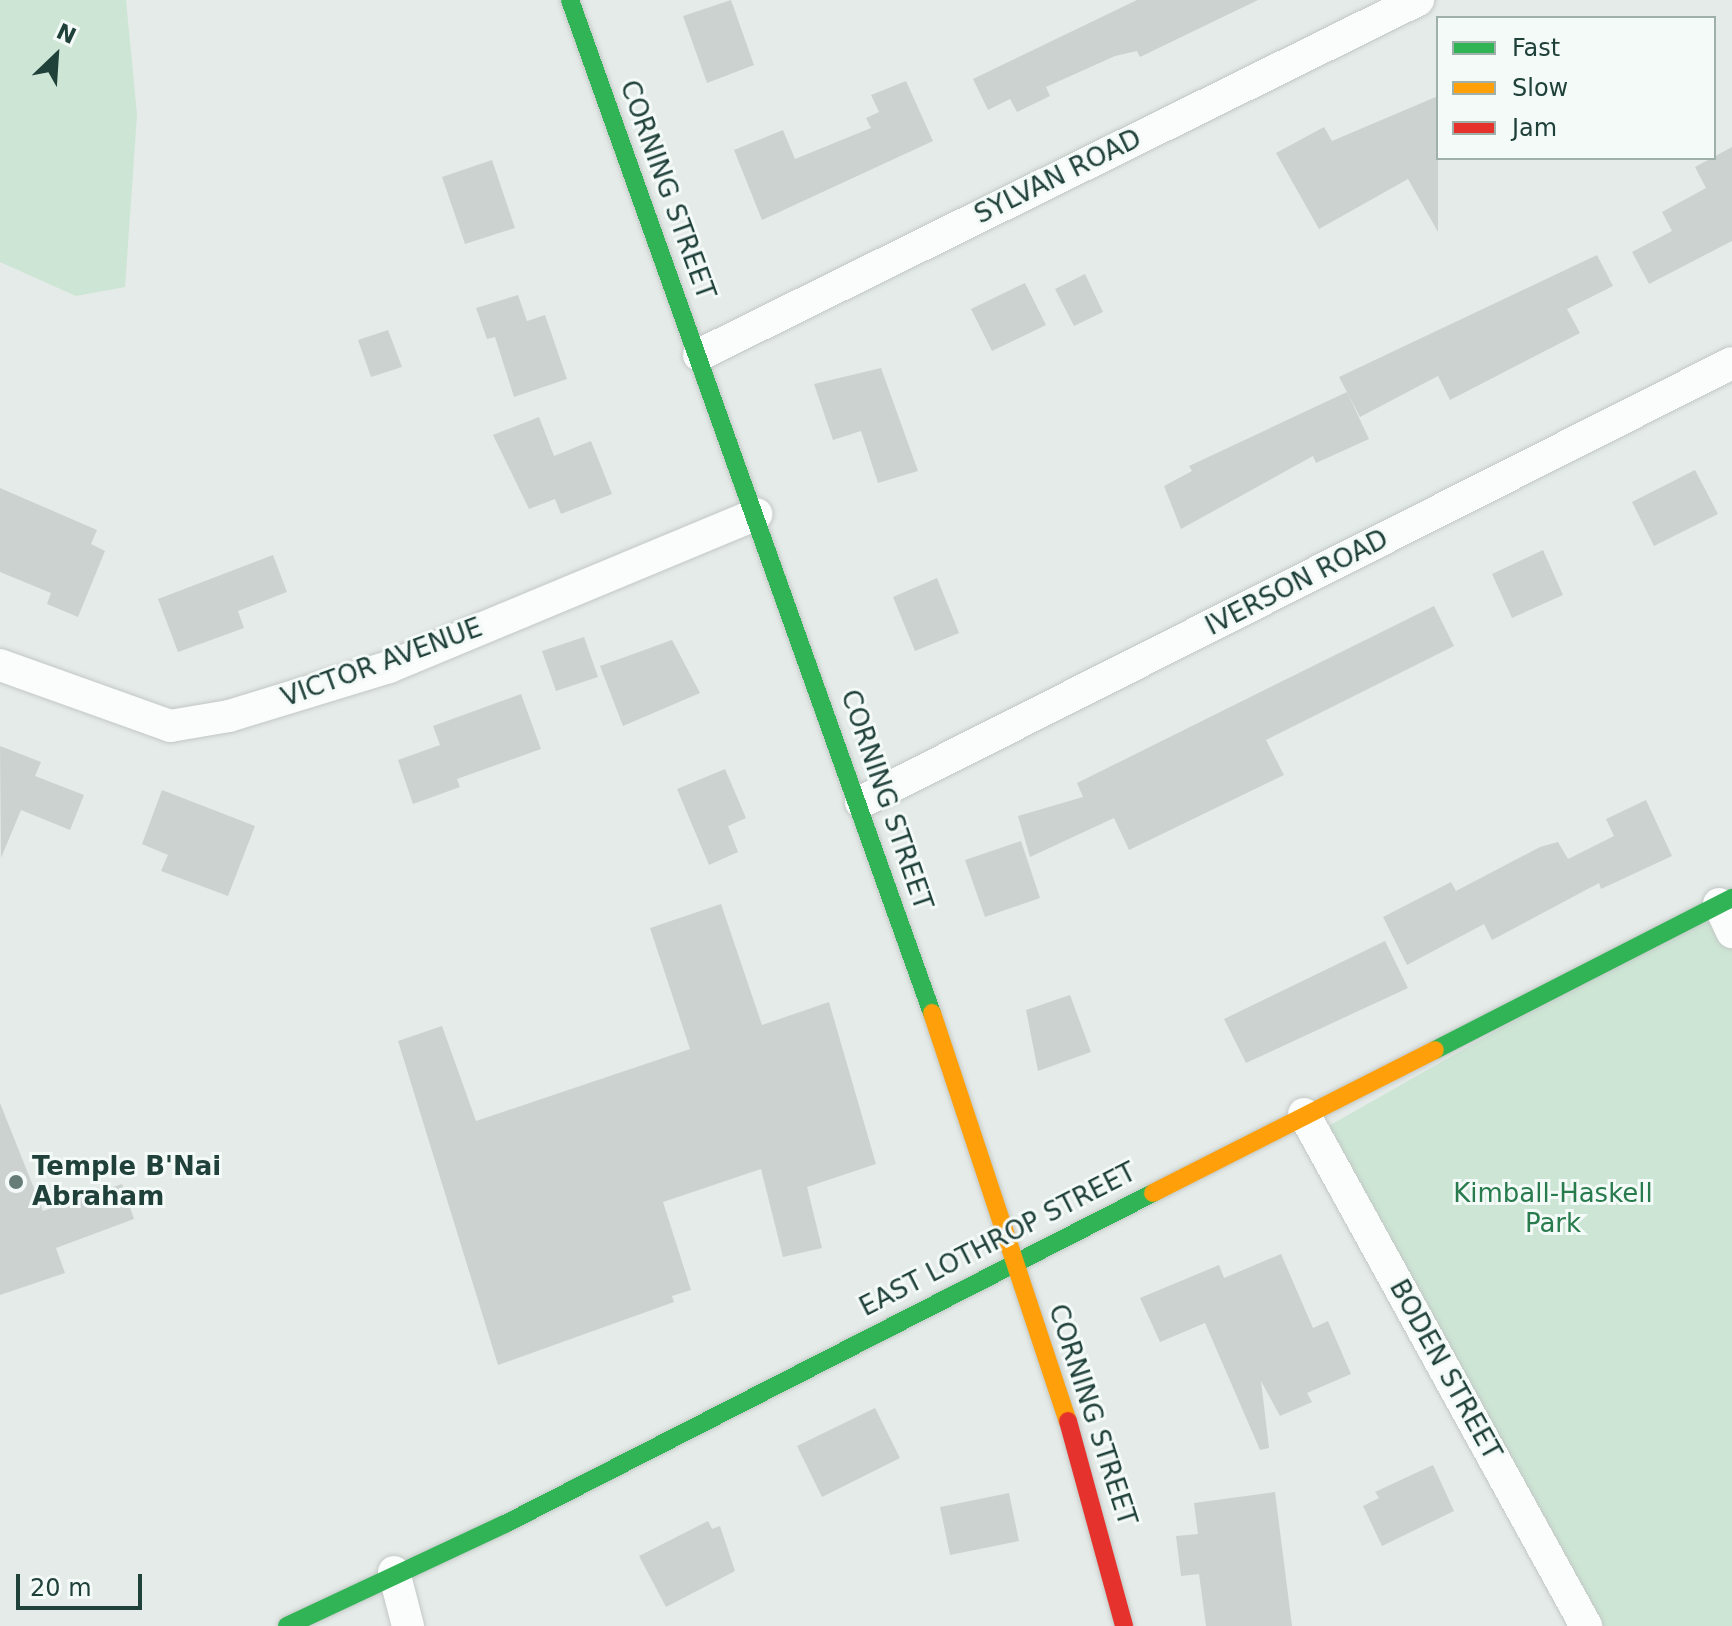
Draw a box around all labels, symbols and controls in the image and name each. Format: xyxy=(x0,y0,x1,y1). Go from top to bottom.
north arrow xyxy=(16,16,96,96)
legend xyxy=(1436,16,1716,160)
text: N xyxy=(53,19,80,49)
text: Fast xyxy=(1512,34,1560,62)
text: Slow xyxy=(1512,74,1568,102)
street label: CORNING STREET xyxy=(613,76,721,304)
text: Jam xyxy=(1512,114,1557,142)
street label: SYLVAN ROAD xyxy=(970,123,1146,231)
street label: IVERSON ROAD xyxy=(1201,524,1393,642)
street label: VICTOR AVENUE xyxy=(277,612,487,714)
street label: CORNING STREET xyxy=(834,686,938,914)
place label: Temple B'Nai Abraham xyxy=(32,1151,221,1212)
street label: EAST LOTHROP STREET xyxy=(855,1157,1141,1323)
marker: Temple B'Nai Abraham xyxy=(7,1173,25,1191)
park label: Kimball-Haskell Park xyxy=(1453,1178,1653,1240)
street label: BODEN STREET xyxy=(1383,1274,1507,1466)
street label: CORNING STREET xyxy=(1041,1300,1143,1530)
scale bar xyxy=(20,1558,146,1608)
text: 20 m xyxy=(30,1574,92,1602)

